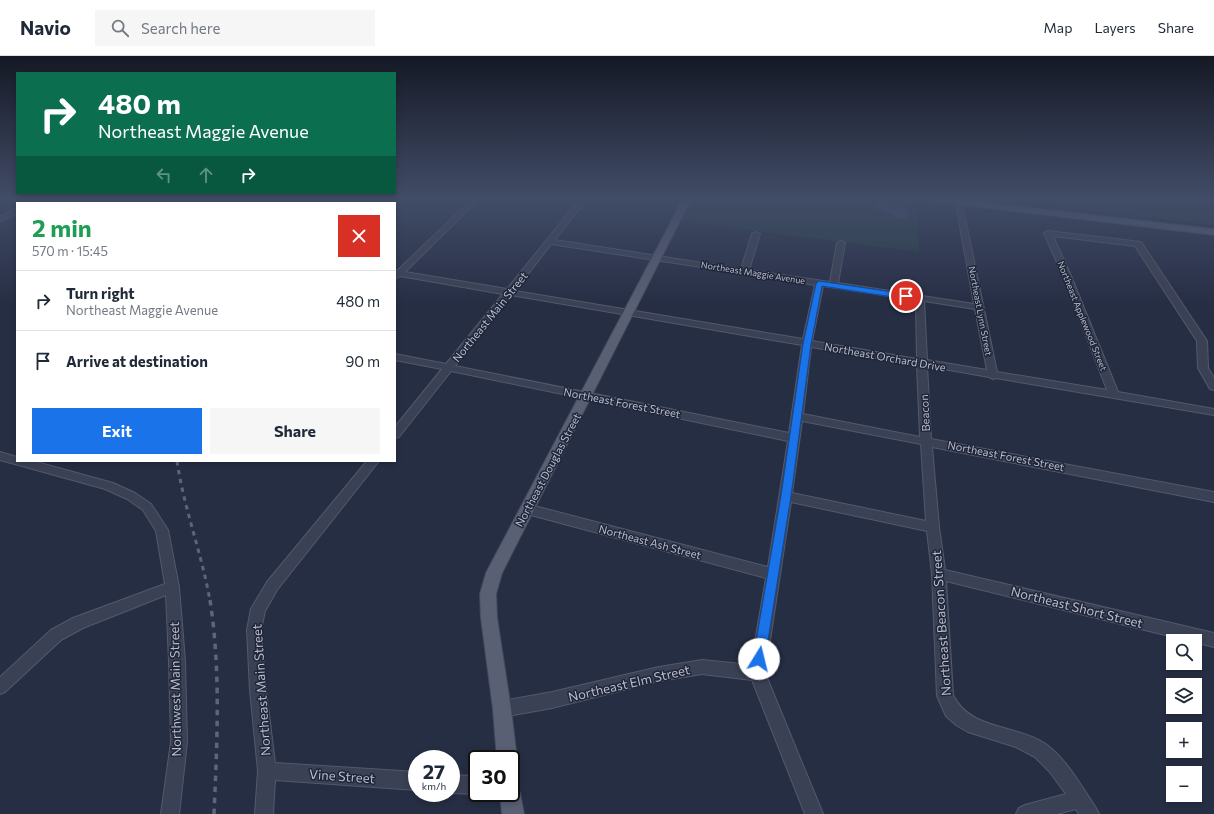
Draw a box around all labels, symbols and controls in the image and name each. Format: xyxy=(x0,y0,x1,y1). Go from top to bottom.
search box xyxy=(95,10,375,46)
text: Navio xyxy=(20,16,71,39)
icon: search xyxy=(109,17,131,39)
text: Search here xyxy=(141,19,220,37)
text: Map xyxy=(1044,19,1072,36)
text: Layers xyxy=(1094,19,1136,36)
text: Share xyxy=(1158,19,1194,36)
text: 480 m xyxy=(98,86,181,120)
icon: right xyxy=(32,88,84,140)
text: Northeast Maggie Avenue xyxy=(98,120,309,142)
icon: left xyxy=(153,164,175,186)
icon: ahead xyxy=(195,164,217,186)
icon: right xyxy=(237,164,259,186)
text: 2 min xyxy=(32,213,92,242)
button: close xyxy=(338,215,380,257)
text: 570 m · 15:45 xyxy=(32,243,108,259)
street label: Northeast Maggie Avenue xyxy=(700,259,806,286)
street label: Northeast Applewood Street xyxy=(1055,259,1110,373)
street label: Northeast Lynn Street xyxy=(966,265,995,357)
street label: Northeast Main Street xyxy=(449,269,530,364)
pin xyxy=(889,279,923,313)
text: Turn right xyxy=(66,284,135,302)
icon: arrive xyxy=(895,285,917,307)
icon: right xyxy=(32,290,54,312)
text: 480 m xyxy=(336,292,380,310)
text: Northeast Maggie Avenue xyxy=(66,302,218,318)
street label: Northeast Orchard Drive xyxy=(823,339,947,374)
icon: arrive xyxy=(32,350,54,372)
text: Arrive at destination xyxy=(66,352,208,370)
text: 90 m xyxy=(345,352,380,370)
street label: Northeast Forest Street xyxy=(563,385,682,420)
street label: Beacon xyxy=(917,394,932,432)
button: Exit xyxy=(32,408,202,454)
button: Share xyxy=(210,408,380,454)
street label: Northeast Douglas Street xyxy=(512,410,583,529)
street label: Northeast Forest Street xyxy=(947,438,1066,473)
street label: Northeast Ash Street xyxy=(598,522,703,562)
street label: Northeast Beacon Street xyxy=(928,550,954,696)
street label: Northeast Short Street xyxy=(1009,583,1145,631)
street label: Northwest Main Street xyxy=(166,621,184,757)
street label: Northeast Main Street xyxy=(248,624,274,756)
map controls xyxy=(1166,634,1202,802)
button: search xyxy=(1166,634,1202,670)
position arrow xyxy=(738,638,780,680)
street label: Northeast Elm Street xyxy=(567,661,691,705)
button: layers xyxy=(1166,678,1202,714)
button: + xyxy=(1166,722,1202,758)
speed limit sign: 30 xyxy=(468,750,520,802)
text: 27 xyxy=(423,759,445,783)
street label: Vine Street xyxy=(309,766,375,786)
button: − xyxy=(1166,766,1202,802)
text: km/h xyxy=(422,780,446,792)

